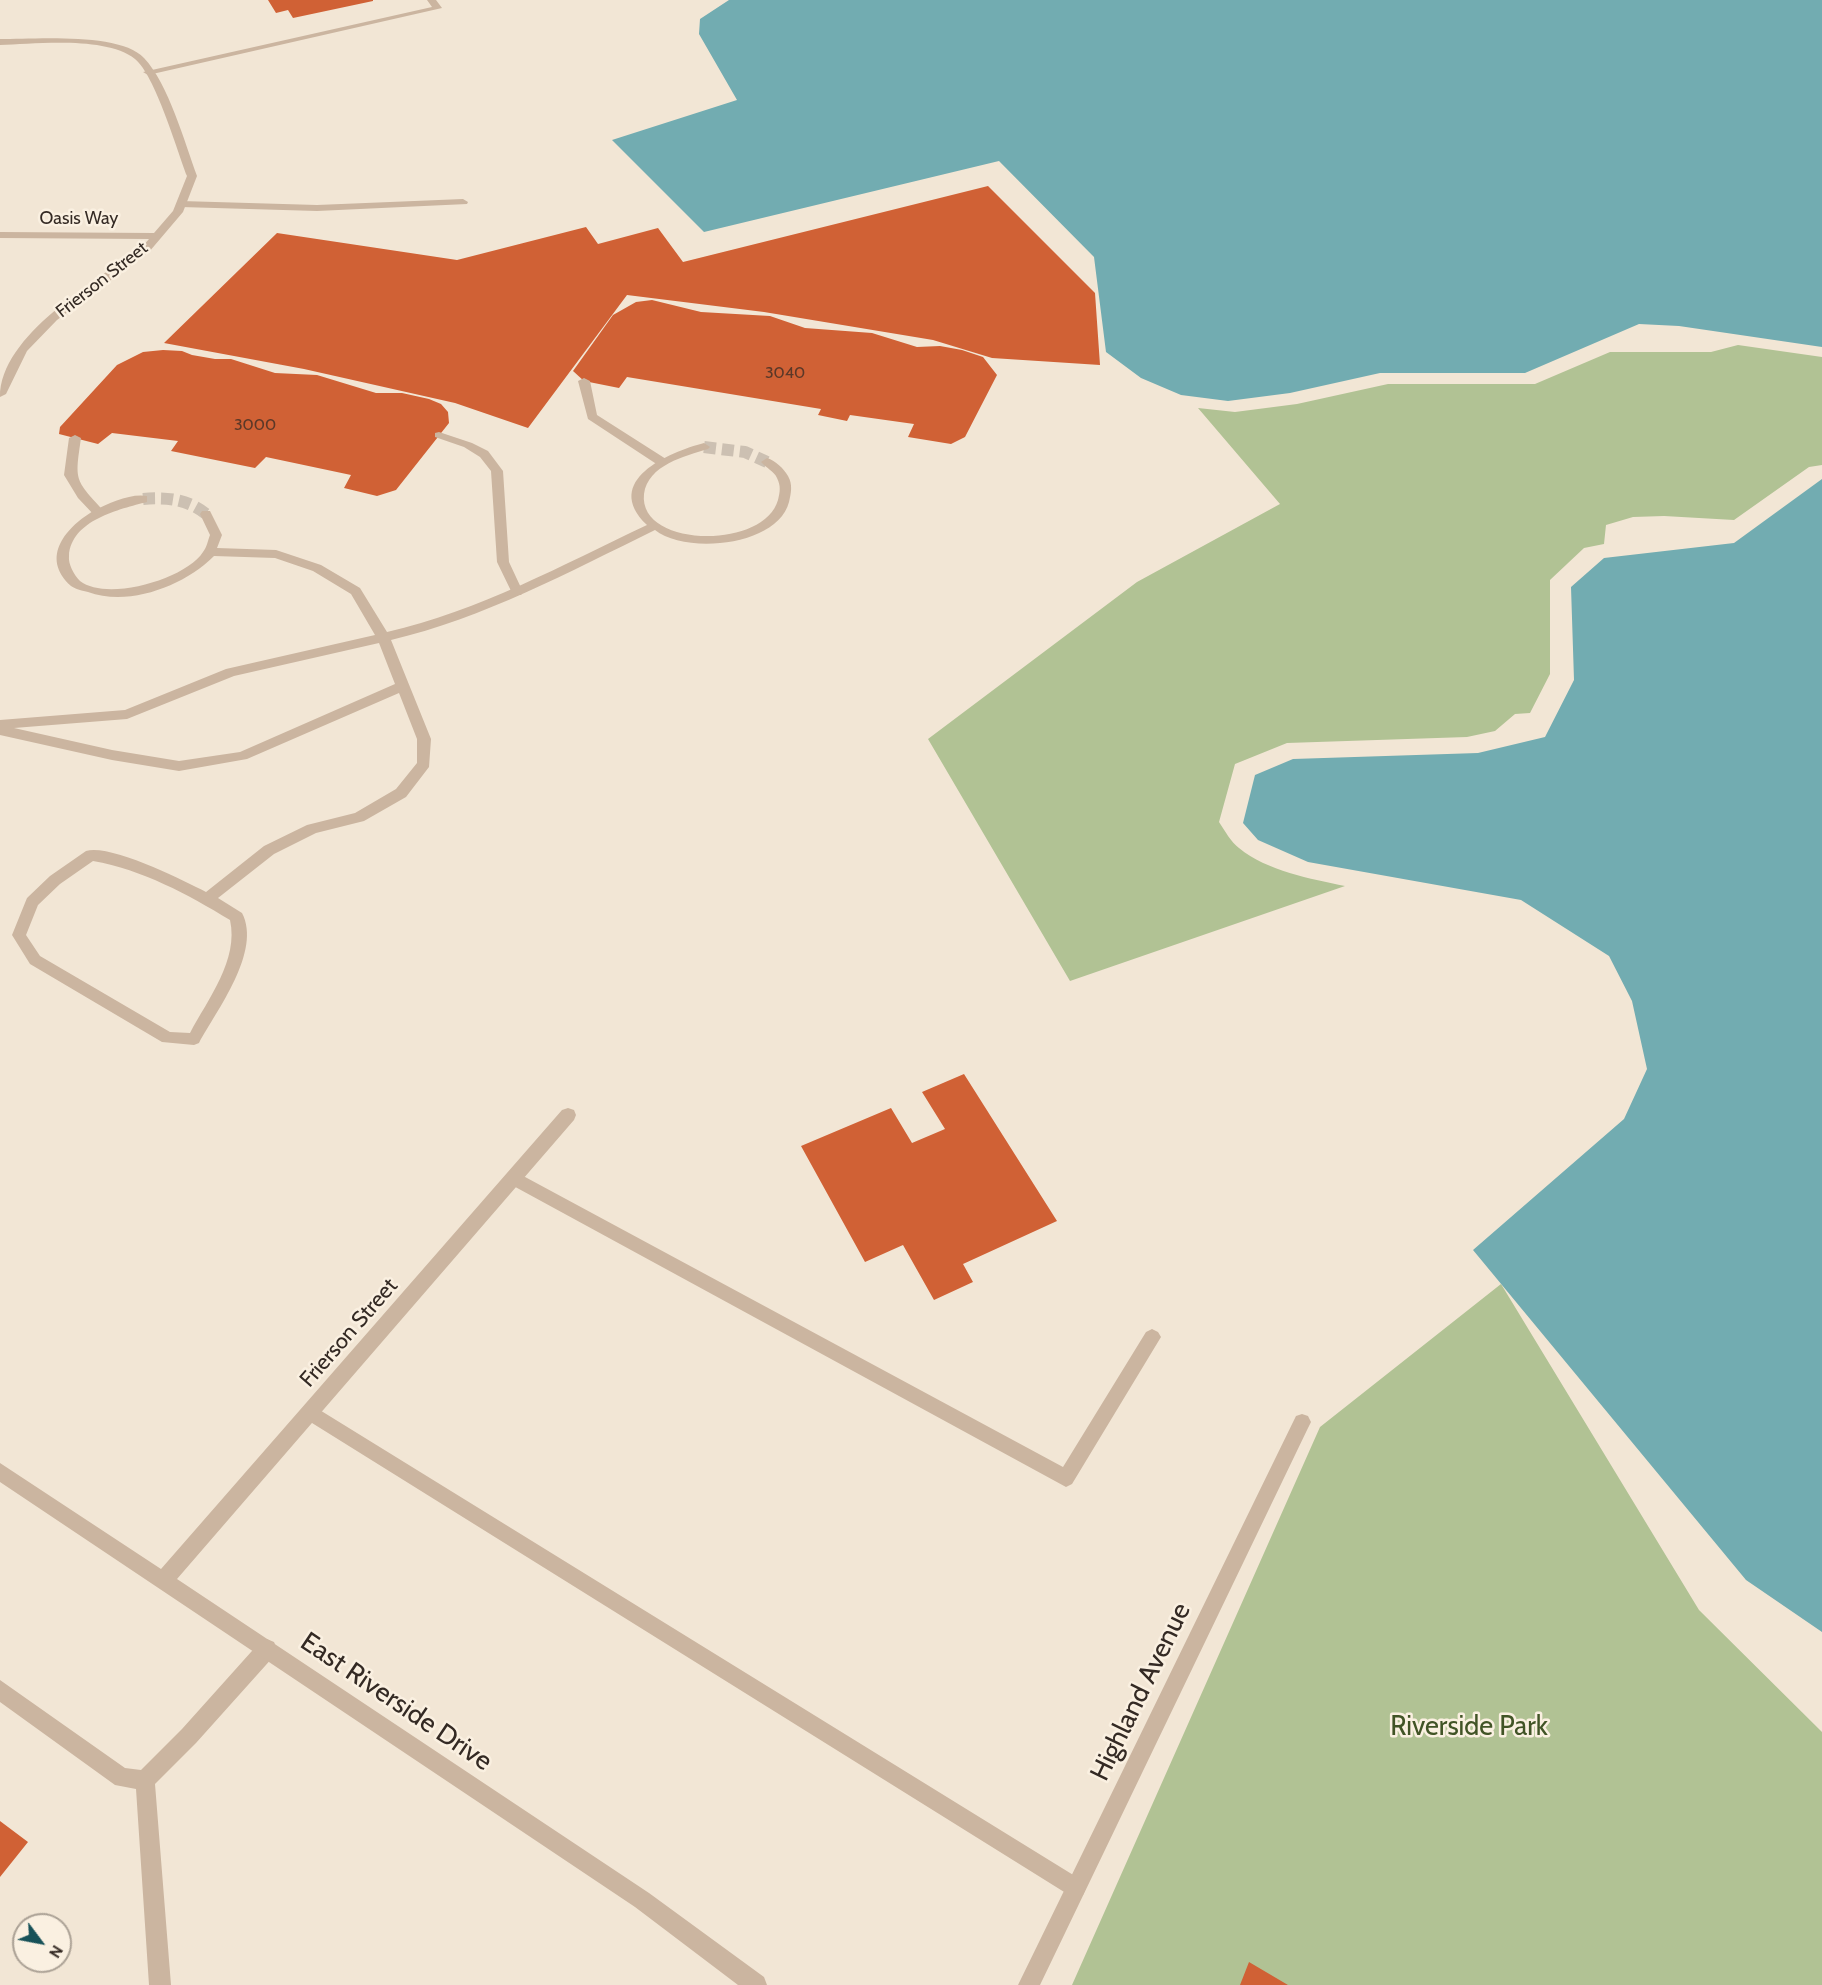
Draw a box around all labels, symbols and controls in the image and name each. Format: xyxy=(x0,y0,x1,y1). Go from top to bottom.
street label: Oasis Way xyxy=(40,208,118,230)
street label: Frierson Street xyxy=(52,237,152,323)
house number: 3040 xyxy=(765,363,805,383)
house number: 3000 xyxy=(234,415,276,435)
street label: Frierson Street xyxy=(295,1273,403,1393)
street label: Highland Avenue xyxy=(1084,1598,1198,1786)
street label: East Riverside Drive xyxy=(294,1626,498,1778)
park label: Riverside Park xyxy=(1390,1711,1548,1743)
north arrow xyxy=(12,1913,72,1973)
text: N xyxy=(45,1942,67,1962)

